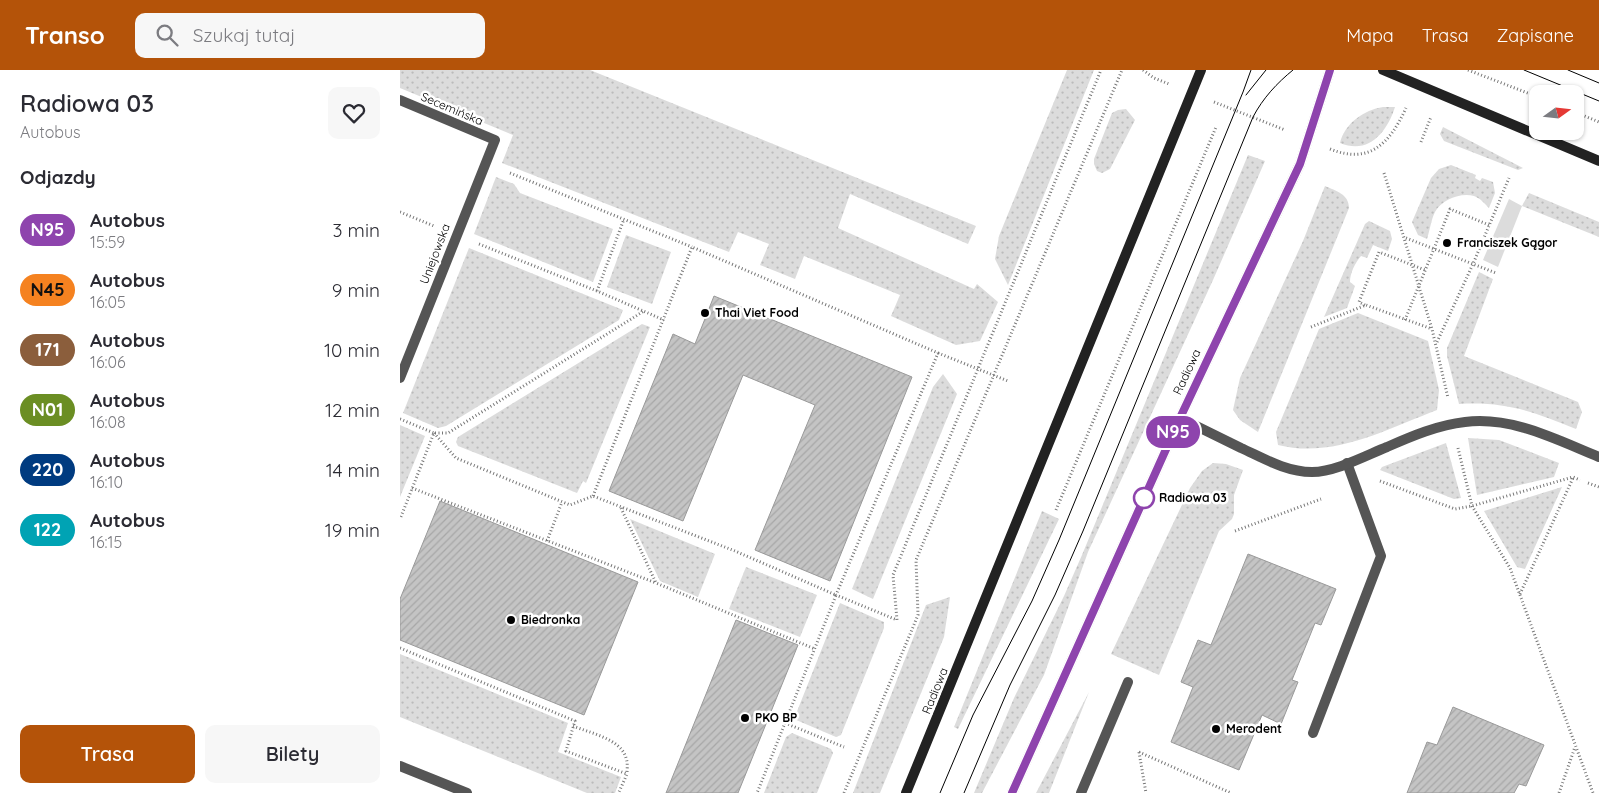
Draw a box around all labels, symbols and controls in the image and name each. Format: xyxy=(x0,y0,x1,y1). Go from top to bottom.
search box xyxy=(135,13,485,58)
text: Transo xyxy=(25,20,105,50)
icon: search xyxy=(153,21,181,49)
text: Szukaj tutaj xyxy=(193,23,296,47)
text: Mapa xyxy=(1346,24,1394,47)
text: Trasa xyxy=(1422,24,1469,47)
text: Zapisane xyxy=(1497,24,1574,47)
north arrow xyxy=(1529,85,1584,140)
map controls xyxy=(1529,85,1584,140)
button: heart xyxy=(328,87,380,139)
text: Radiowa 03 xyxy=(20,88,154,118)
street label: Secemińska xyxy=(419,89,486,128)
text: Autobus xyxy=(20,122,81,142)
text: Odjazdy xyxy=(20,165,96,189)
text: Autobus xyxy=(90,208,165,232)
text: N95 xyxy=(31,218,64,241)
text: 3 min xyxy=(332,218,380,242)
street label: Uniejowska xyxy=(416,221,453,286)
text: 15:59 xyxy=(90,232,125,252)
place label: Franciszek Gągor xyxy=(1457,235,1557,250)
marker: Franciszek Gągor xyxy=(1441,237,1453,249)
text: Autobus xyxy=(90,268,165,292)
text: N45 xyxy=(30,278,65,301)
text: 9 min xyxy=(332,278,380,302)
text: 16:05 xyxy=(90,292,126,312)
place label: Thai Viet Food xyxy=(715,305,799,320)
marker: Thai Viet Food xyxy=(699,307,711,319)
text: Autobus xyxy=(90,328,165,352)
text: 171 xyxy=(35,338,60,361)
text: 10 min xyxy=(324,338,380,362)
street label: Radiowa xyxy=(1169,347,1204,397)
text: 16:06 xyxy=(90,352,126,372)
text: Autobus xyxy=(90,388,165,412)
text: N01 xyxy=(32,398,63,421)
text: 12 min xyxy=(325,398,380,422)
text: 16:08 xyxy=(90,412,126,432)
line badge: N95 xyxy=(1144,416,1202,448)
text: N95 xyxy=(1156,420,1190,443)
text: Autobus xyxy=(90,448,165,472)
text: 220 xyxy=(32,458,63,481)
text: 14 min xyxy=(326,458,380,482)
text: 16:10 xyxy=(90,472,123,492)
marker: Radiowa 03 xyxy=(1133,487,1155,509)
place label: Radiowa 03 xyxy=(1159,490,1227,505)
text: Autobus xyxy=(90,508,165,532)
text: 122 xyxy=(34,518,61,541)
text: 19 min xyxy=(325,518,380,542)
text: 16:15 xyxy=(90,532,122,552)
place label: Biedronka xyxy=(521,612,580,627)
marker: Biedronka xyxy=(505,614,517,626)
street label: Radiowa xyxy=(918,665,951,716)
place label: PKO BP xyxy=(755,710,797,725)
marker: PKO BP xyxy=(739,712,751,724)
place label: Merodent xyxy=(1226,721,1282,736)
marker: Merodent xyxy=(1210,723,1222,735)
button: Trasa xyxy=(20,725,195,783)
button: Bilety xyxy=(205,725,380,783)

